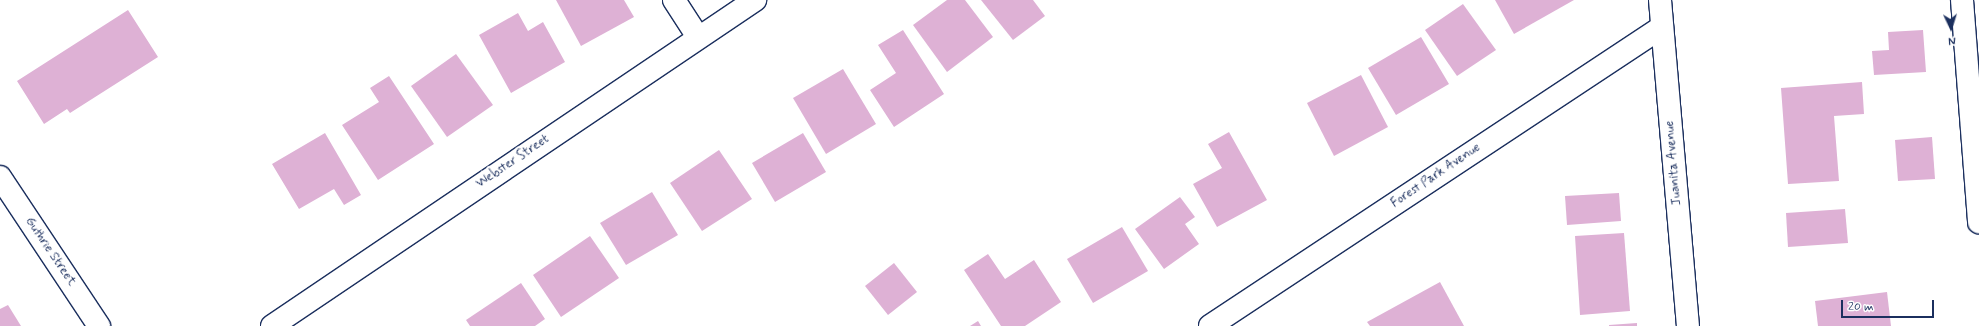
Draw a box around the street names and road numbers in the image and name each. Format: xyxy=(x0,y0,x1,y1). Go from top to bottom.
street label: Juanita Avenue xyxy=(1662,119,1686,207)
street label: Webster Street xyxy=(473,131,553,193)
street label: Forest Park Avenue xyxy=(1388,140,1484,212)
street label: Guthrie Street xyxy=(21,214,79,290)

